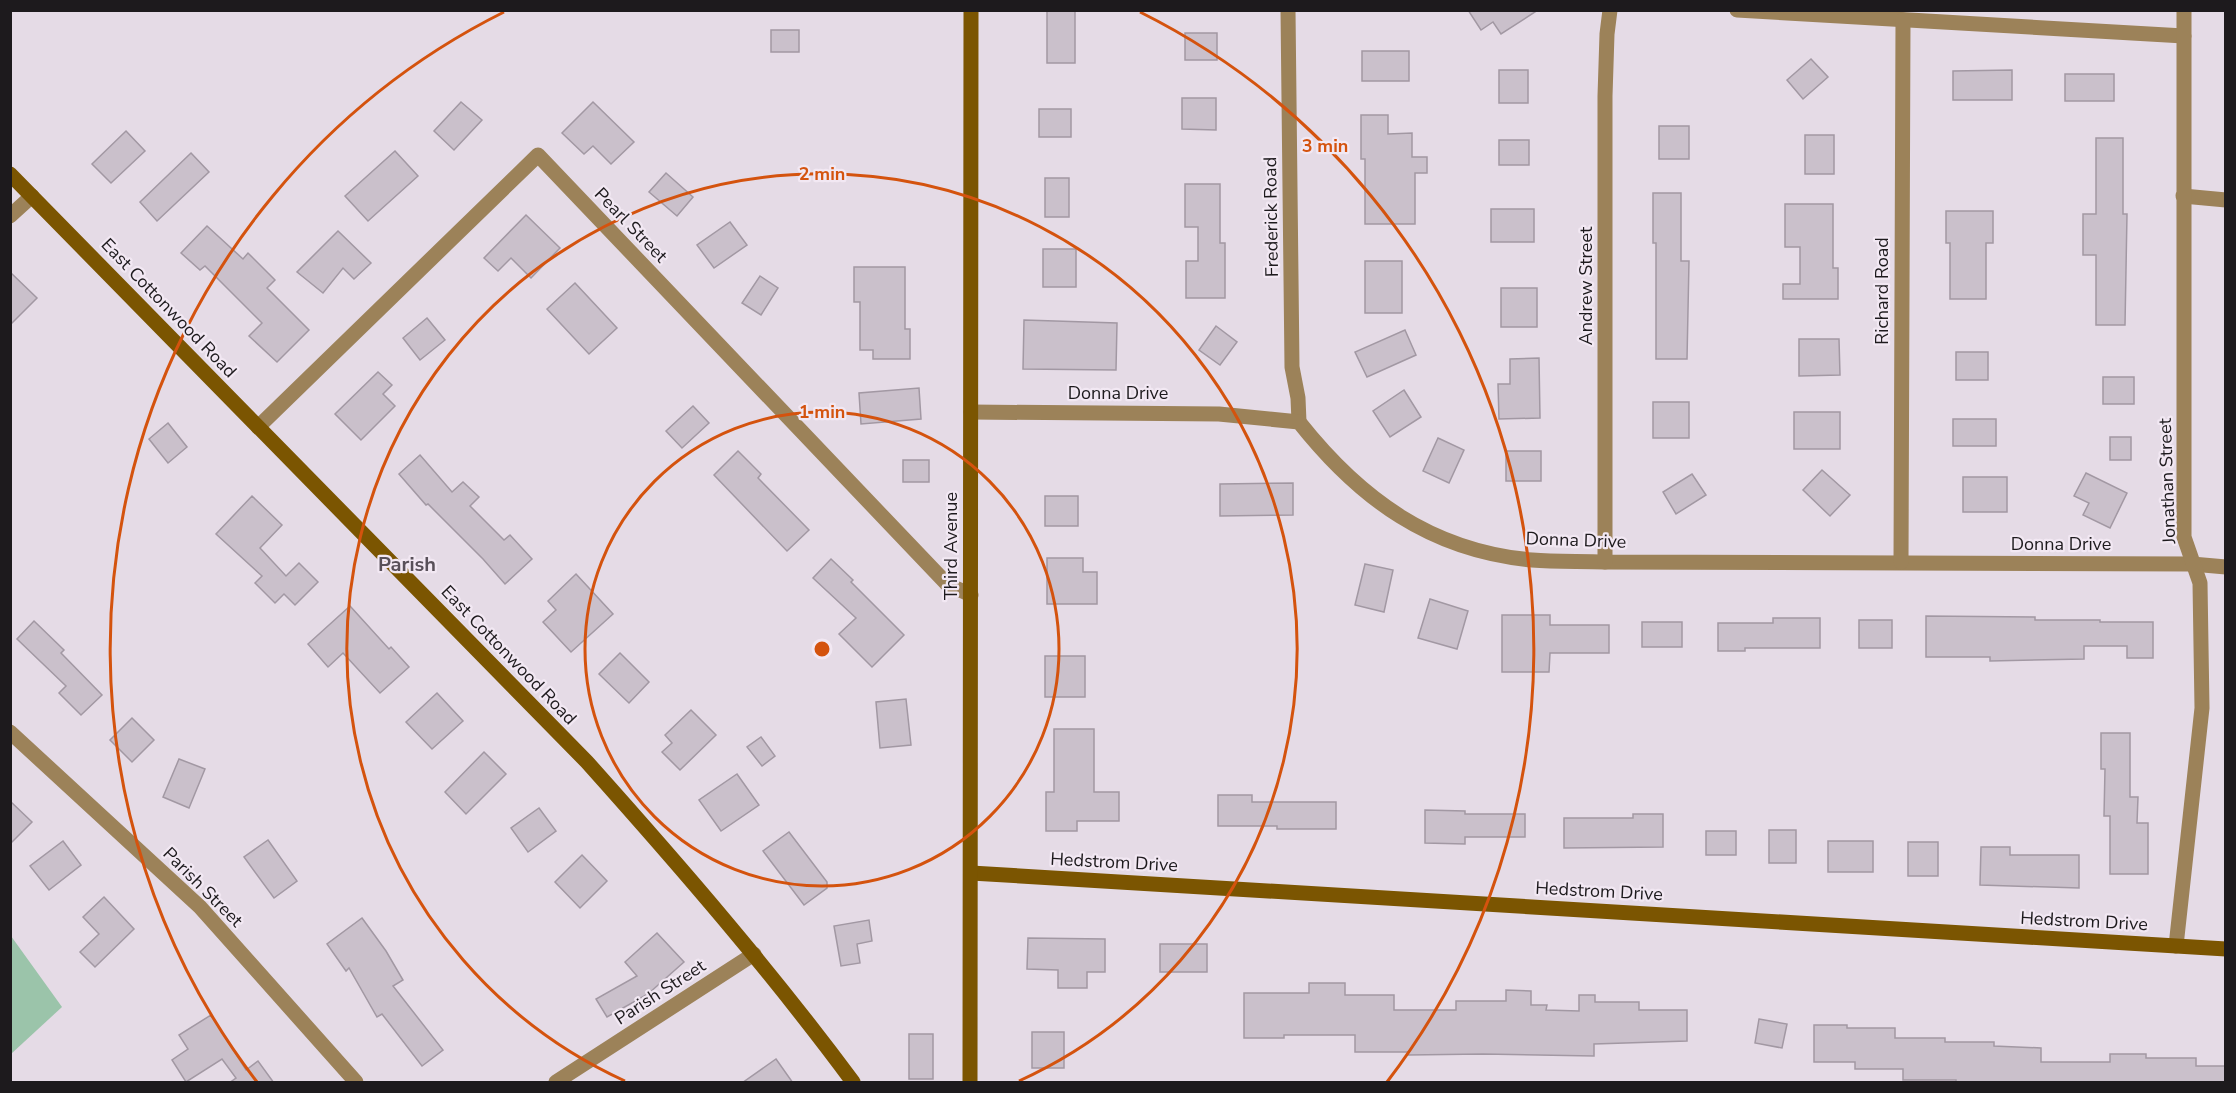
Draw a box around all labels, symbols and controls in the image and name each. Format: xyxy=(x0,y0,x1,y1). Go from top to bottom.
text: 3 min xyxy=(1302,134,1348,158)
street label: Frederick Road xyxy=(1258,157,1284,277)
text: 2 min xyxy=(799,162,845,186)
street label: Pearl Street xyxy=(589,182,673,268)
street label: Andrew Street xyxy=(1574,226,1598,345)
street label: East Cottonwood Road xyxy=(96,233,242,383)
street label: Richard Road xyxy=(1870,237,1894,345)
street label: Donna Drive xyxy=(1068,381,1168,405)
text: 1 min xyxy=(799,400,845,424)
street label: Jonathan Street xyxy=(2153,417,2181,545)
street label: Third Avenue xyxy=(939,492,963,600)
street label: Donna Drive xyxy=(1525,526,1627,554)
street label: Donna Drive xyxy=(2011,532,2111,556)
district label: Parish xyxy=(378,551,436,578)
street label: East Cottonwood Road xyxy=(436,580,582,730)
centre of rings xyxy=(812,639,832,659)
street label: Parish Street xyxy=(158,842,249,933)
street label: Hedstrom Drive xyxy=(1050,847,1178,877)
street label: Hedstrom Drive xyxy=(1535,876,1663,906)
street label: Hedstrom Drive xyxy=(2020,906,2148,936)
street label: Parish Street xyxy=(610,953,711,1030)

